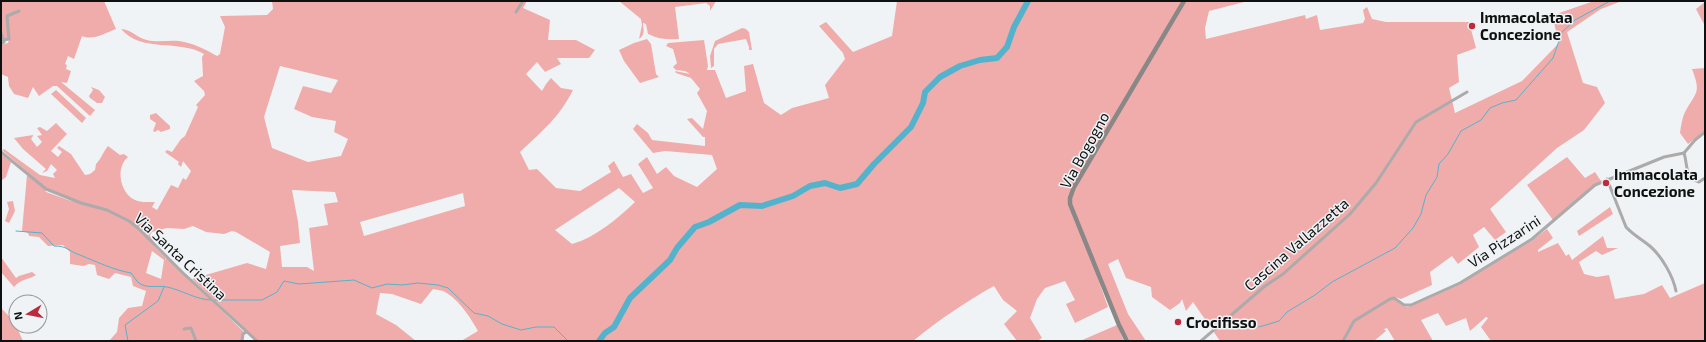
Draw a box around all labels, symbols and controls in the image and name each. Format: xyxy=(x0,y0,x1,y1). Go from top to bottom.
place label: Immacolataa Concezione xyxy=(1480,8,1572,43)
marker: Immacolataa Concezione xyxy=(1467,21,1477,31)
street label: Via Bogogno xyxy=(1056,109,1112,191)
place label: Immacolata Concezione xyxy=(1614,165,1698,200)
marker: Immacolata Concezione xyxy=(1601,178,1611,188)
street label: Cascina Vallazzetta xyxy=(1240,194,1352,294)
street label: Via Santa Cristina xyxy=(131,209,231,303)
street label: Via Pizzarini xyxy=(1464,211,1544,271)
north arrow xyxy=(8,294,48,334)
text: N xyxy=(11,311,25,321)
place label: Crocifisso xyxy=(1186,313,1257,331)
marker: Crocifisso xyxy=(1173,317,1183,327)

